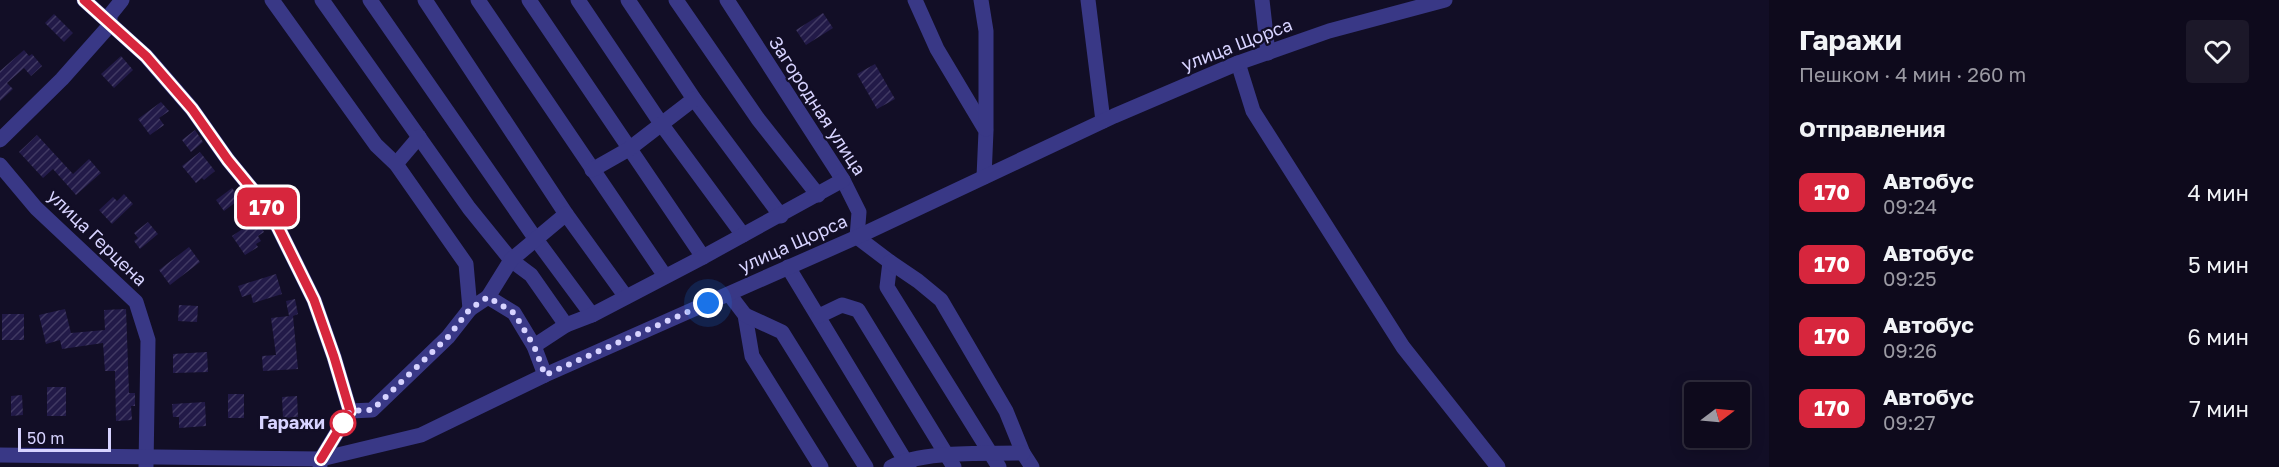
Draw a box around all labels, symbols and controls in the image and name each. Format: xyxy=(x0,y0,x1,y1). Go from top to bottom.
street label: улица Щорса xyxy=(1178,13,1295,75)
button: heart xyxy=(2186,20,2249,83)
text: Гаражи xyxy=(1799,23,1902,56)
street label: Загородная улица xyxy=(765,32,871,179)
text: Пешком · 4 мин · 260 m xyxy=(1799,62,2026,86)
text: Отправления xyxy=(1799,115,1945,142)
text: Автобус xyxy=(1883,167,1974,194)
text: 170 xyxy=(1814,179,1850,205)
text: 4 мин xyxy=(2187,179,2249,206)
street label: улица Герцена xyxy=(43,184,152,290)
line badge: 170 xyxy=(232,188,302,226)
text: 170 xyxy=(249,194,285,220)
text: 09:24 xyxy=(1883,194,1937,218)
street label: улица Щорса xyxy=(735,209,850,277)
text: Автобус xyxy=(1883,239,1974,266)
text: 170 xyxy=(1814,251,1850,277)
text: 5 мин xyxy=(2188,251,2249,278)
text: 09:25 xyxy=(1883,266,1937,290)
your location xyxy=(693,288,723,318)
text: Автобус xyxy=(1883,311,1974,338)
text: 170 xyxy=(1814,323,1850,349)
text: 6 мин xyxy=(2188,323,2249,350)
text: 09:26 xyxy=(1883,338,1937,362)
north arrow xyxy=(1684,382,1750,448)
map controls xyxy=(1684,382,1750,448)
text: Автобус xyxy=(1883,383,1974,410)
text: 170 xyxy=(1814,395,1850,421)
text: 7 мин xyxy=(2189,395,2249,422)
marker: Гаражи xyxy=(330,410,356,436)
text: 09:27 xyxy=(1883,410,1936,434)
place label: Гаражи xyxy=(259,411,325,433)
scale bar xyxy=(18,425,111,452)
text: 50 m xyxy=(27,428,64,448)

